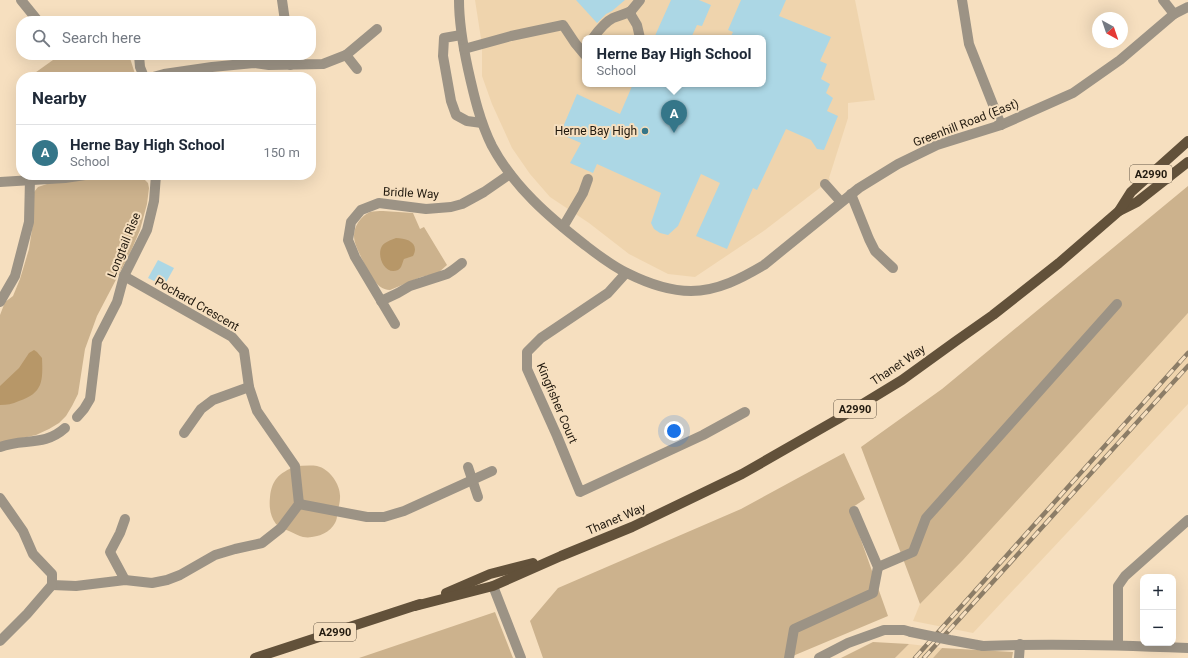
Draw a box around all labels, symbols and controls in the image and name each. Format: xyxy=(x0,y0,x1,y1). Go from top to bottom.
north arrow xyxy=(1092,12,1128,48)
search box xyxy=(16,16,316,60)
icon: search xyxy=(30,27,52,49)
text: Search here xyxy=(62,29,141,47)
popup xyxy=(582,35,766,87)
text: Herne Bay High School xyxy=(597,45,751,63)
text: School xyxy=(597,63,636,78)
text: Nearby xyxy=(32,88,87,108)
street label: Greenhill Road (East) xyxy=(911,96,1021,150)
pin: A xyxy=(661,100,687,133)
place label: Herne Bay High xyxy=(555,124,637,138)
marker: Herne Bay High xyxy=(640,126,650,136)
text: Herne Bay High School xyxy=(70,136,225,154)
text: A xyxy=(41,145,49,160)
text: 150 m xyxy=(263,145,300,160)
text: School xyxy=(70,154,110,169)
road number: A2990 xyxy=(1130,165,1172,183)
street label: Bridle Way xyxy=(383,185,440,201)
street label: Longtail Rise xyxy=(105,210,143,280)
street label: Pochard Crescent xyxy=(152,274,242,334)
street label: Thanet Way xyxy=(868,341,928,388)
street label: Kingfisher Court xyxy=(534,361,580,445)
road number: A2990 xyxy=(834,400,876,418)
your location xyxy=(664,421,684,441)
street label: Thanet Way xyxy=(584,500,648,538)
map controls xyxy=(1140,574,1176,646)
button: + xyxy=(1140,574,1176,610)
button: − xyxy=(1140,610,1176,646)
road number: A2990 xyxy=(314,623,356,641)

